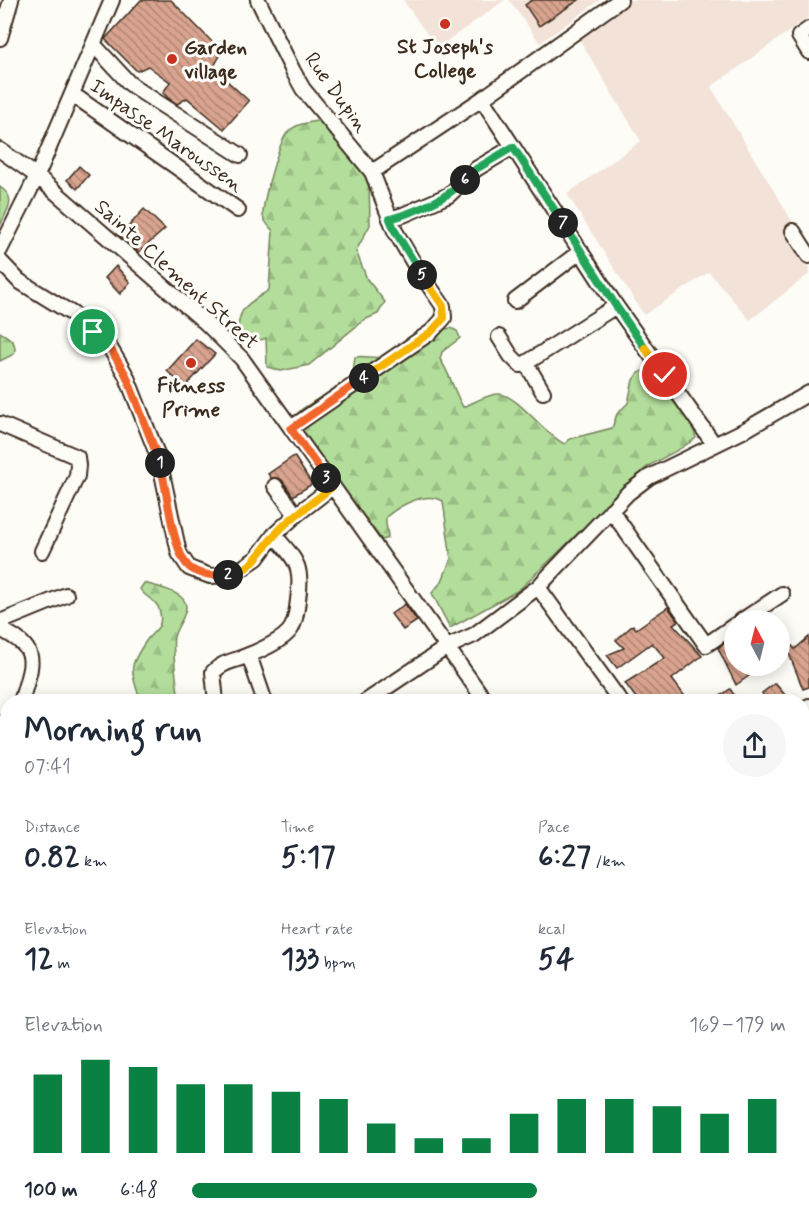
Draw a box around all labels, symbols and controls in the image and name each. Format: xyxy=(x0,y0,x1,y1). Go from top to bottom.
marker: St Joseph's College xyxy=(438,17,452,31)
place label: St Joseph's College xyxy=(397,33,494,85)
place label: Garden village xyxy=(184,34,247,86)
street label: Rue Dupin xyxy=(297,47,375,139)
marker: Garden village xyxy=(165,52,179,66)
street label: Impasse Maroussen xyxy=(84,72,249,200)
pin: 6 xyxy=(450,165,480,195)
text: 6 xyxy=(461,169,469,190)
street label: Sainte Clement Street xyxy=(88,193,264,356)
pin: 7 xyxy=(548,208,578,238)
text: 7 xyxy=(558,212,568,233)
pin: 5 xyxy=(407,260,437,290)
text: 5 xyxy=(417,264,427,285)
pin xyxy=(67,306,118,357)
icon: arrive xyxy=(76,315,109,348)
pin xyxy=(639,349,690,400)
marker: Fitness Prime xyxy=(184,356,198,370)
icon: check xyxy=(648,358,681,391)
pin: 4 xyxy=(349,363,379,393)
text: 4 xyxy=(359,367,369,388)
place label: Fitness Prime xyxy=(157,372,226,424)
pin: 1 xyxy=(145,448,175,478)
text: 1 xyxy=(156,452,164,473)
pin: 3 xyxy=(311,463,341,493)
text: 3 xyxy=(322,467,330,488)
pin: 2 xyxy=(213,560,243,590)
text: 2 xyxy=(224,564,232,585)
north arrow xyxy=(724,610,790,676)
map controls xyxy=(724,610,790,676)
text: Morning run xyxy=(24,709,202,753)
button: share xyxy=(723,714,786,777)
text: 07:41 xyxy=(24,754,71,781)
text: Distance xyxy=(24,817,80,838)
text: Time xyxy=(281,817,315,838)
text: Pace xyxy=(538,817,570,838)
text: 0.82 xyxy=(24,838,80,877)
text: 5:17 xyxy=(281,838,336,877)
text: 6:27 xyxy=(538,838,591,877)
text: km xyxy=(80,851,107,872)
text: /km xyxy=(591,851,626,872)
text: Elevation xyxy=(24,919,87,940)
text: Heart rate xyxy=(281,919,353,940)
text: kcal xyxy=(538,919,565,940)
text: 12 xyxy=(24,940,53,979)
text: 133 xyxy=(281,940,319,979)
text: 54 xyxy=(538,940,574,979)
text: m xyxy=(53,953,70,974)
text: bpm xyxy=(319,953,356,974)
text: Elevation xyxy=(24,1012,103,1039)
text: 169–179 m xyxy=(689,1012,786,1039)
text: 100 m xyxy=(24,1177,78,1204)
text: 6:48 xyxy=(120,1177,158,1204)

